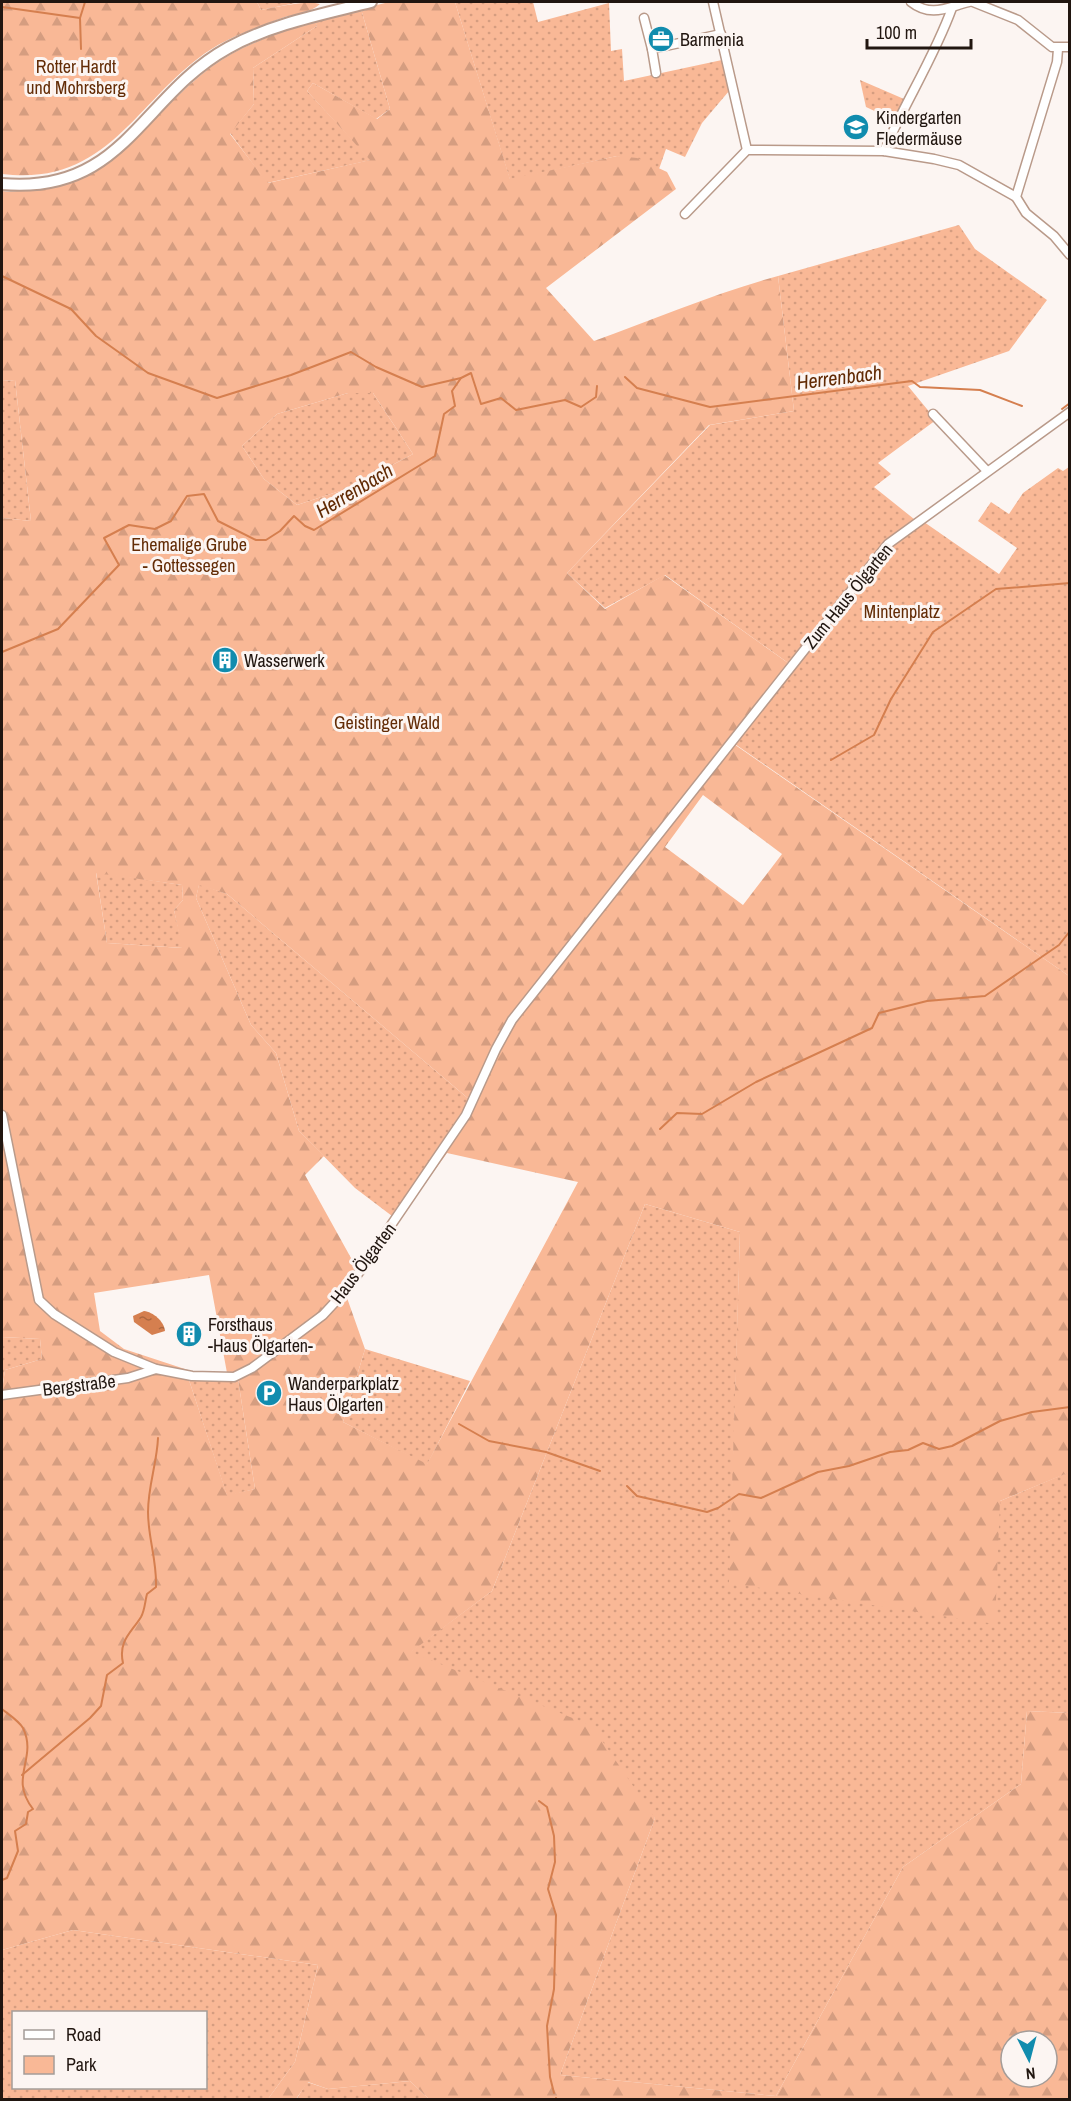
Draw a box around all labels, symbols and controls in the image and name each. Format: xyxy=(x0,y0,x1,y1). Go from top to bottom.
scale bar xyxy=(867,12,970,50)
text: 100 m xyxy=(876,20,917,45)
office icon: Barmenia xyxy=(646,24,676,54)
place label: Barmenia xyxy=(680,27,744,52)
park label: Rotter Hardt und Mohrsberg xyxy=(26,54,126,100)
place label: Kindergarten Fledermäuse xyxy=(876,105,962,151)
school or university icon: Kindergarten Fledermäuse xyxy=(841,112,871,142)
water label: Herrenbach xyxy=(795,358,883,396)
water label: Herrenbach xyxy=(310,456,398,524)
park label: Ehemalige Grube - Gottessegen xyxy=(131,532,247,578)
street label: Zum Haus Ölgarten xyxy=(798,538,898,654)
park label: Mintenplatz xyxy=(864,599,940,624)
building icon: Wasserwerk xyxy=(210,645,240,675)
place label: Wasserwerk xyxy=(244,648,325,673)
park label: Geistinger Wald xyxy=(334,710,440,735)
street label: Haus Ölgarten xyxy=(324,1217,402,1309)
place label: Forsthaus -Haus Ölgarten- xyxy=(208,1312,313,1358)
building icon: Forsthaus -Haus Ölgarten- xyxy=(174,1319,204,1349)
street label: Bergstraße xyxy=(41,1368,117,1402)
place label: Wanderparkplatz Haus Ölgarten xyxy=(288,1371,399,1417)
parking icon: Wanderparkplatz Haus Ölgarten xyxy=(254,1378,284,1408)
legend xyxy=(12,2011,207,2089)
text: Road xyxy=(66,2022,101,2047)
north arrow xyxy=(999,2029,1059,2089)
text: Park xyxy=(66,2052,97,2077)
text: N xyxy=(1025,2062,1036,2085)

